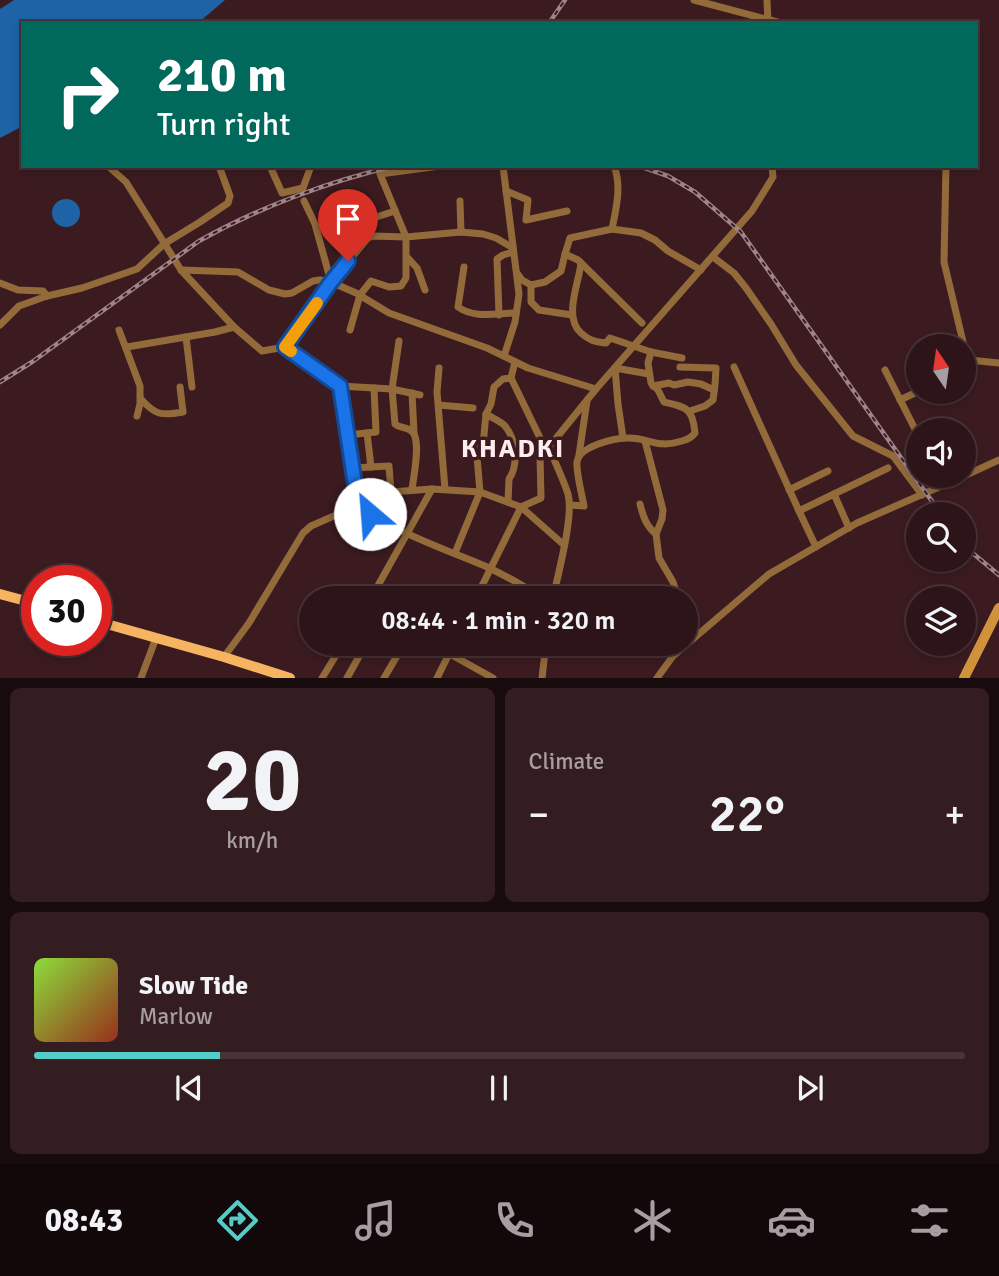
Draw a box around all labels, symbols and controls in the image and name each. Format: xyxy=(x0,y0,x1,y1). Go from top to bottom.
text: 210 m xyxy=(157,45,287,105)
icon: right xyxy=(42,49,133,140)
text: Turn right xyxy=(157,105,290,144)
pin xyxy=(318,189,378,261)
icon: arrive xyxy=(329,200,367,238)
north arrow xyxy=(906,334,976,404)
map controls xyxy=(906,334,976,656)
button: sound xyxy=(906,418,976,488)
district label: KHADKI xyxy=(461,433,565,465)
position arrow xyxy=(333,477,407,551)
button: search xyxy=(906,502,976,572)
speed limit sign: 30 xyxy=(21,565,112,656)
button: layers xyxy=(906,586,976,656)
text: 08:44 · 1 min · 320 m xyxy=(382,605,615,637)
text: 20 xyxy=(203,724,301,837)
text: Climate xyxy=(529,747,604,776)
text: 22° xyxy=(709,782,785,846)
text: − xyxy=(529,791,549,838)
text: + xyxy=(944,791,965,838)
text: km/h xyxy=(226,826,278,855)
text: Slow Tide xyxy=(139,970,248,1002)
text: Marlow xyxy=(139,1002,213,1031)
icon: previous xyxy=(170,1069,208,1107)
icon: pause xyxy=(480,1069,518,1107)
icon: next xyxy=(791,1069,829,1107)
icon: directions xyxy=(213,1196,262,1245)
icon: music xyxy=(351,1196,400,1245)
icon: phone xyxy=(490,1196,539,1245)
icon: climate xyxy=(628,1196,677,1245)
icon: car xyxy=(767,1196,816,1245)
icon: filters xyxy=(905,1196,954,1245)
text: 08:43 xyxy=(45,1201,123,1240)

